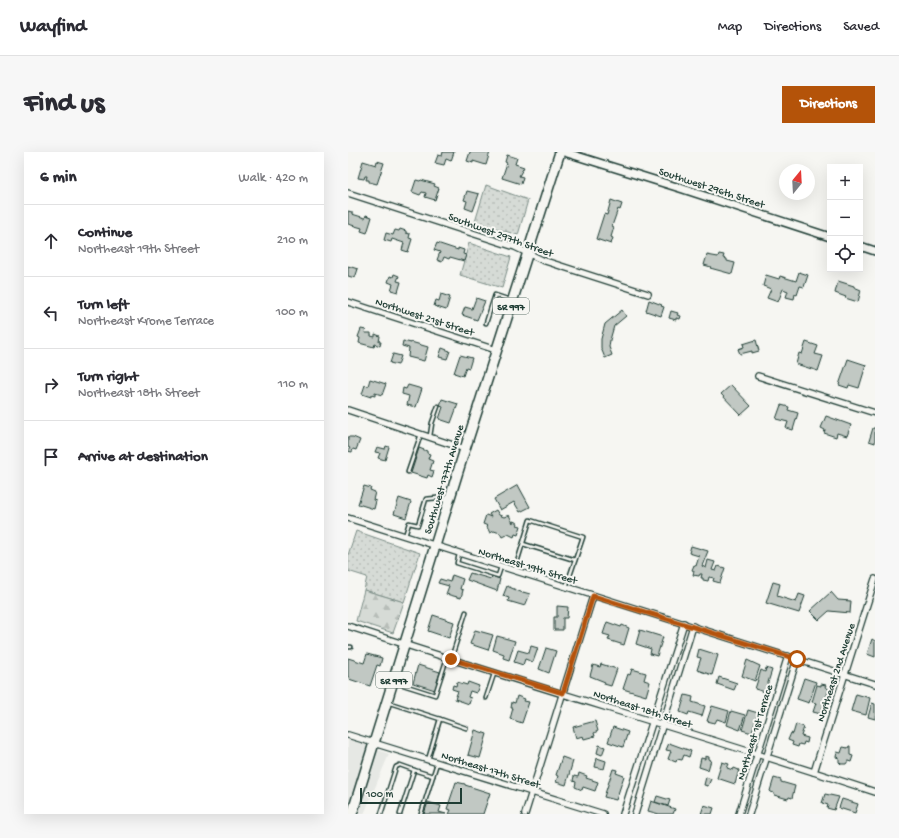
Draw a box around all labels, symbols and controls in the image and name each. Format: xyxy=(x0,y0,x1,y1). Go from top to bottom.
text: Wayfind xyxy=(20,16,86,39)
text: Map xyxy=(718,19,742,36)
text: Directions xyxy=(764,19,821,36)
text: Saved xyxy=(843,19,879,36)
button: Directions xyxy=(782,86,875,123)
text: Find us xyxy=(24,88,104,121)
north arrow xyxy=(779,164,815,200)
map controls xyxy=(827,164,863,272)
button: + xyxy=(827,164,863,200)
street label: Southwest 296th Street xyxy=(657,166,767,212)
text: 6 min xyxy=(40,168,76,188)
text: Walk · 420 m xyxy=(239,171,308,186)
button: − xyxy=(827,200,863,236)
street label: Southwest 297th Street xyxy=(446,211,556,261)
text: Continue xyxy=(78,224,132,242)
icon: ahead xyxy=(40,230,62,252)
text: 210 m xyxy=(277,233,308,248)
button: locate xyxy=(827,236,863,272)
text: Northeast 19th Street xyxy=(78,242,199,257)
text: Turn left xyxy=(78,296,129,314)
street label: Northwest 21st Street xyxy=(374,296,477,340)
road number: SR 997 xyxy=(493,298,529,314)
icon: left xyxy=(40,302,62,324)
text: 100 m xyxy=(276,305,308,320)
text: Northeast Krome Terrace xyxy=(78,314,214,329)
text: Turn right xyxy=(78,368,138,386)
icon: right xyxy=(40,374,62,396)
text: 110 m xyxy=(278,377,308,392)
text: Northeast 18th Street xyxy=(78,386,200,401)
street label: Southwest 177th Avenue xyxy=(423,423,467,536)
icon: arrive xyxy=(40,446,62,468)
text: Arrive at destination xyxy=(78,448,208,466)
street label: Northeast 19th Street xyxy=(477,546,580,588)
street label: Northeast 2nd Avenue xyxy=(815,622,859,723)
route end xyxy=(442,650,460,668)
route start xyxy=(788,650,806,668)
road number: SR 997 xyxy=(376,672,412,688)
street label: Northeast 1st Terrace xyxy=(736,683,776,782)
street label: Northeast 18th Street xyxy=(592,688,695,732)
street label: Northeast 17th Street xyxy=(440,750,543,792)
scale bar xyxy=(360,786,462,805)
text: 100 m xyxy=(366,789,393,801)

